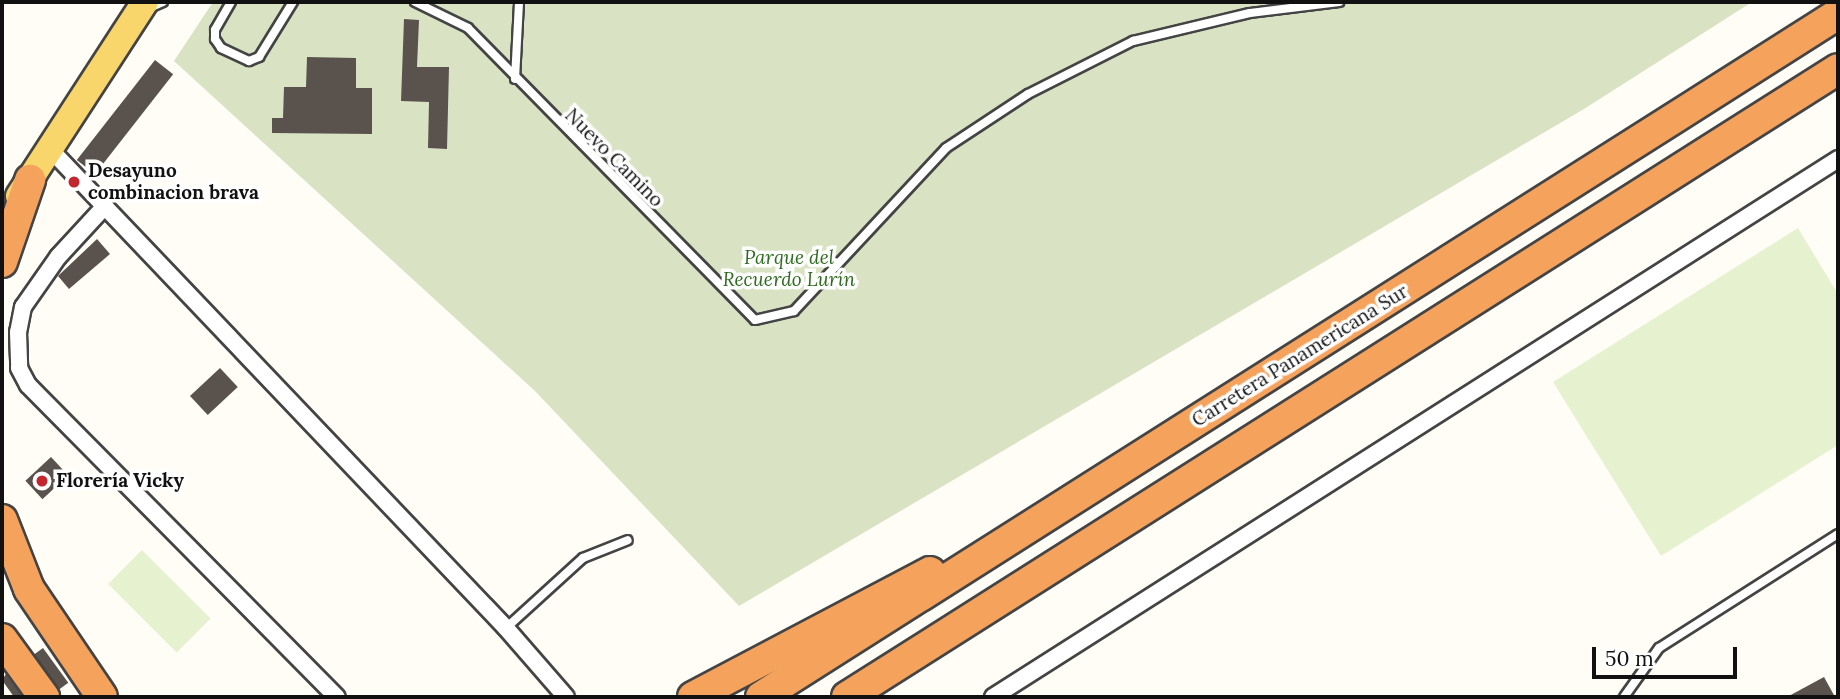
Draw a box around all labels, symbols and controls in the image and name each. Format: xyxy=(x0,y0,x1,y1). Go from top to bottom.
street label: Nuevo Camino xyxy=(560,104,668,212)
place label: Desayuno combinacion brava xyxy=(88,160,259,204)
marker: Desayuno combinacion brava xyxy=(66,174,82,190)
park label: Parque del Recuerdo Lurín xyxy=(723,247,855,291)
street label: Carretera Panamericana Sur xyxy=(1188,280,1412,432)
place label: Florería Vicky xyxy=(56,470,184,492)
marker: Florería Vicky xyxy=(34,473,50,489)
scale bar xyxy=(1595,632,1740,676)
text: 50 m xyxy=(1605,645,1654,672)

